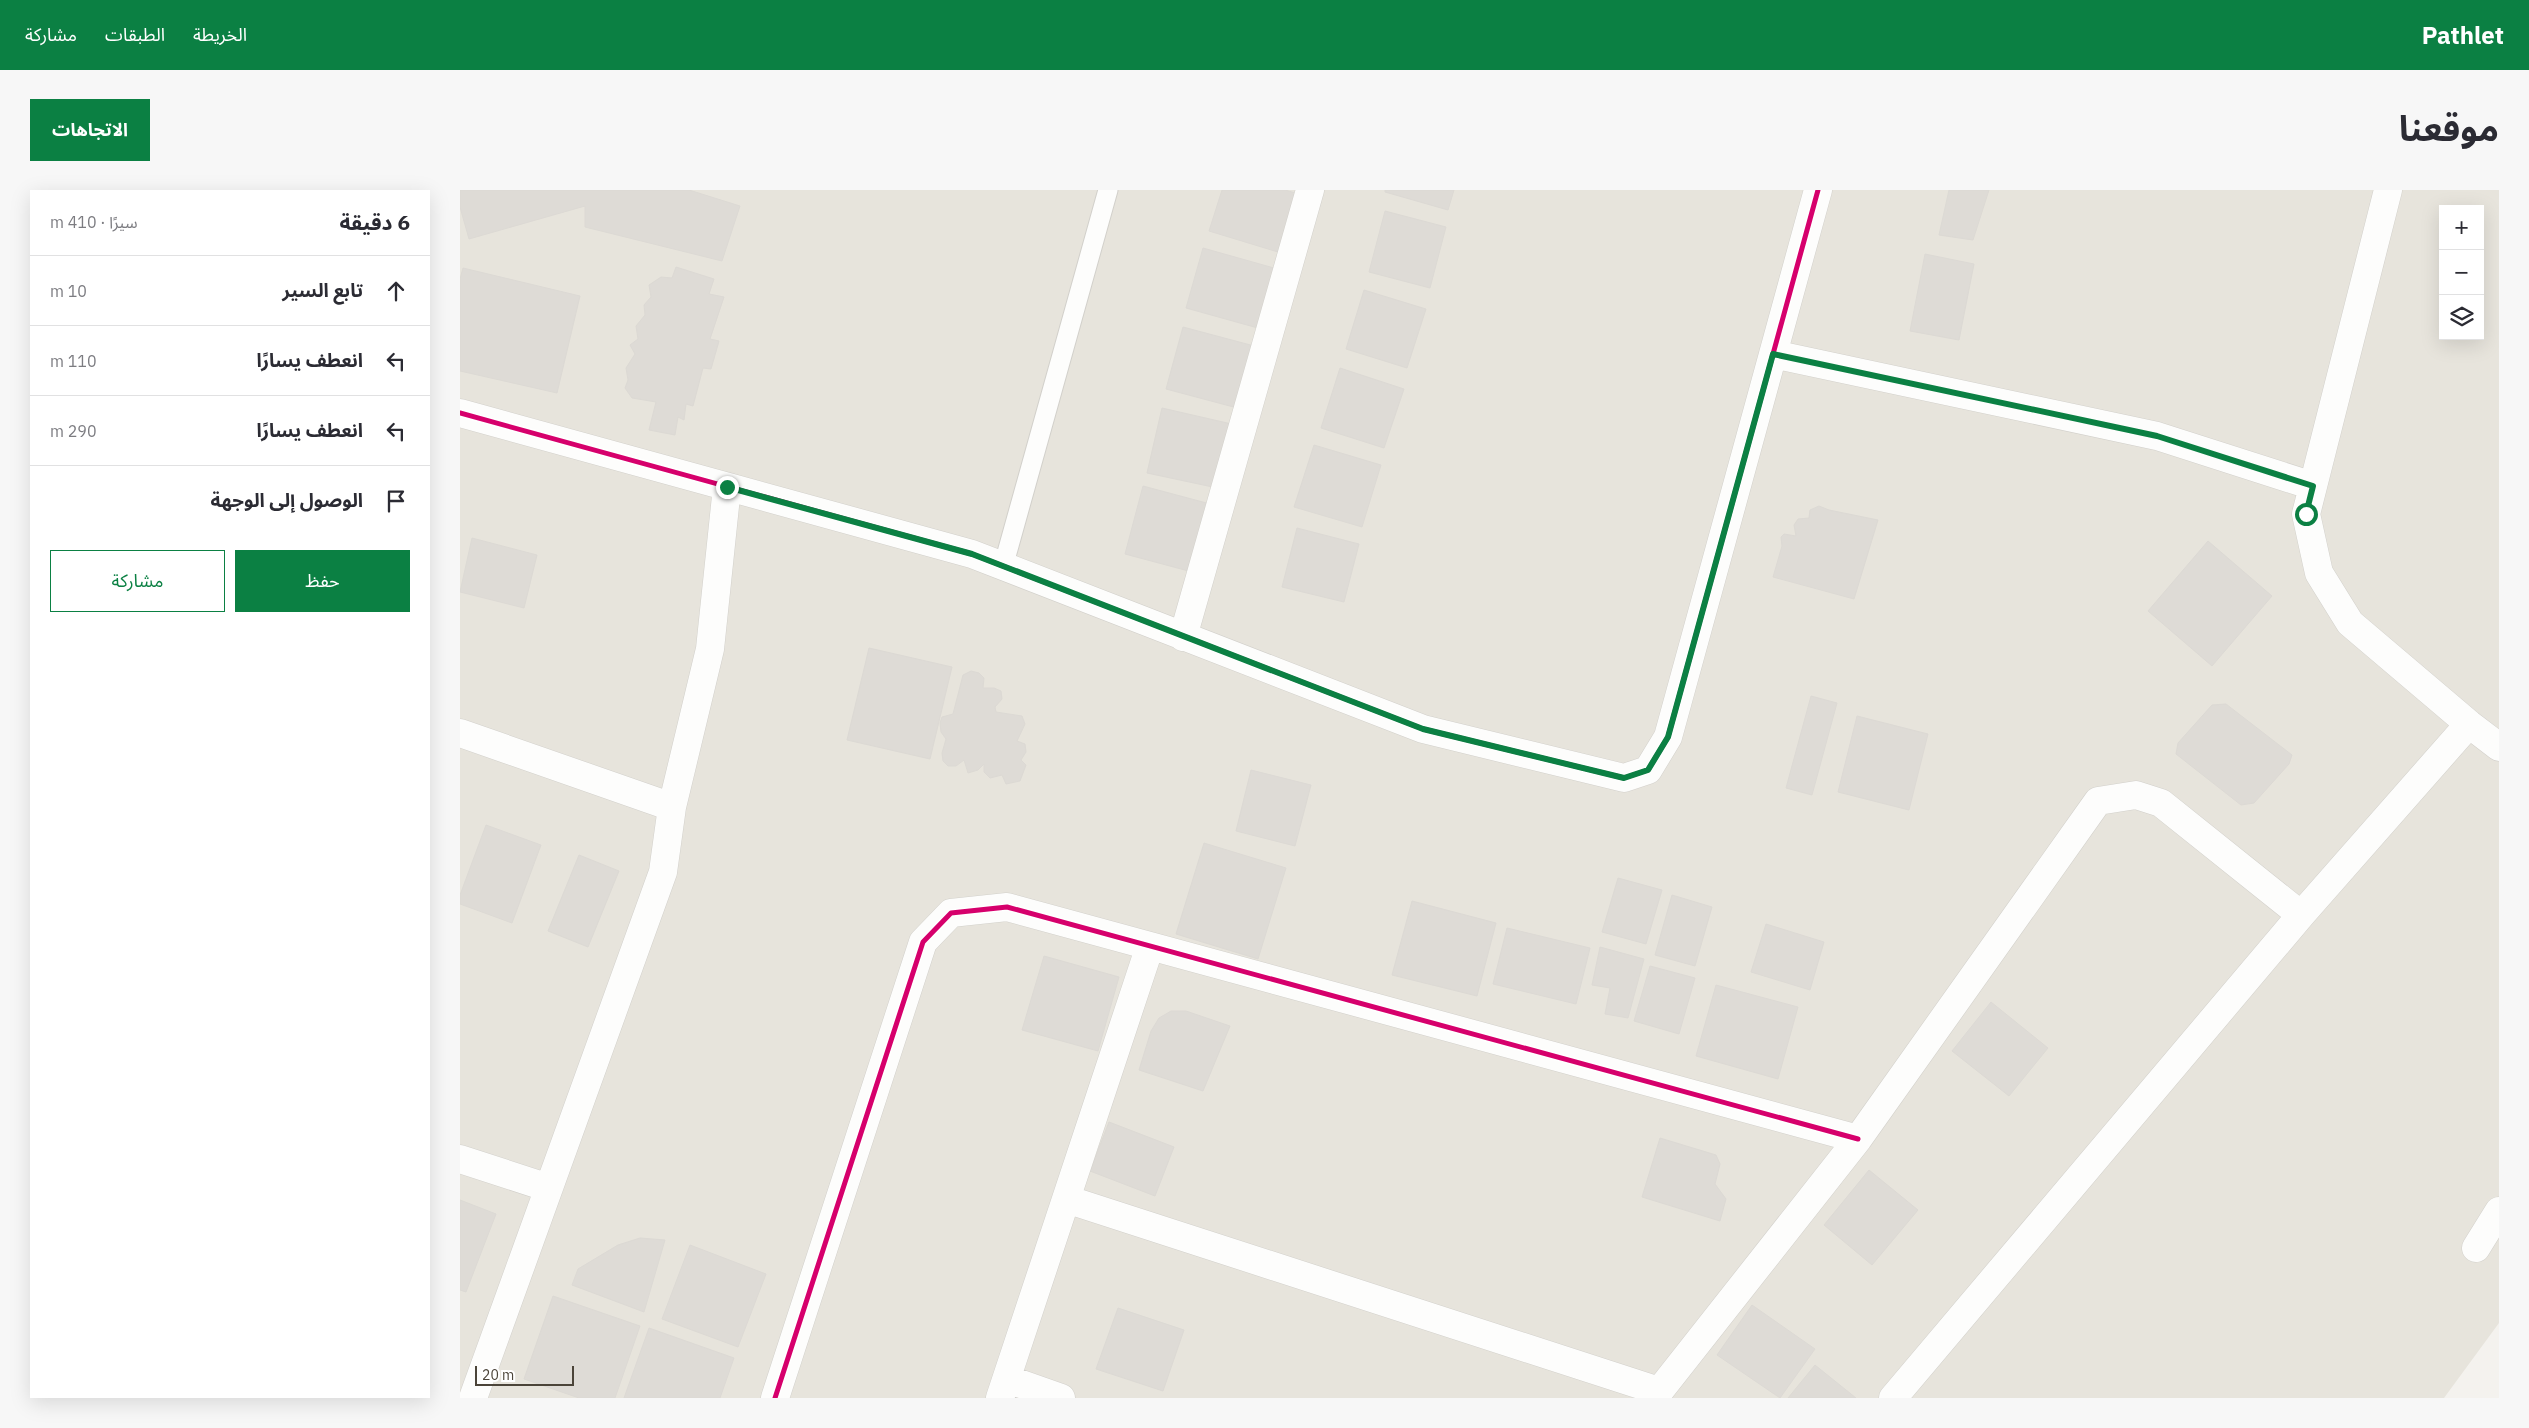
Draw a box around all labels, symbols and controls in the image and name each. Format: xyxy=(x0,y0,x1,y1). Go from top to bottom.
text: Pathlet xyxy=(2422,19,2504,51)
text: مشاركة xyxy=(25,23,77,46)
text: الطبقات xyxy=(105,23,165,46)
text: الخريطة xyxy=(193,23,247,46)
button: الاتجاهات xyxy=(30,99,150,161)
text: موقعنا xyxy=(2399,105,2499,151)
map controls xyxy=(2439,205,2484,340)
button: + xyxy=(2439,205,2484,250)
text: 6 دقيقة xyxy=(340,208,410,236)
text: سيرًا · 410 m xyxy=(50,212,138,232)
button: − xyxy=(2439,250,2484,295)
icon: ahead xyxy=(382,277,410,305)
text: تابع السير xyxy=(282,278,363,302)
text: 10 m xyxy=(50,281,87,301)
button: layers xyxy=(2439,295,2484,340)
icon: left xyxy=(382,347,410,375)
text: انعطف يسارًا xyxy=(256,348,363,372)
text: 110 m xyxy=(50,351,97,371)
icon: left xyxy=(382,417,410,445)
text: انعطف يسارًا xyxy=(256,418,363,442)
text: 290 m xyxy=(50,421,97,441)
route end xyxy=(716,476,739,499)
icon: arrive xyxy=(382,487,410,515)
text: الوصول إلى الوجهة xyxy=(211,488,363,512)
route start xyxy=(2295,503,2318,526)
button: مشاركة xyxy=(50,550,225,612)
button: حفظ xyxy=(235,550,410,612)
scale bar xyxy=(475,1363,574,1386)
text: 20 m xyxy=(482,1366,514,1384)

